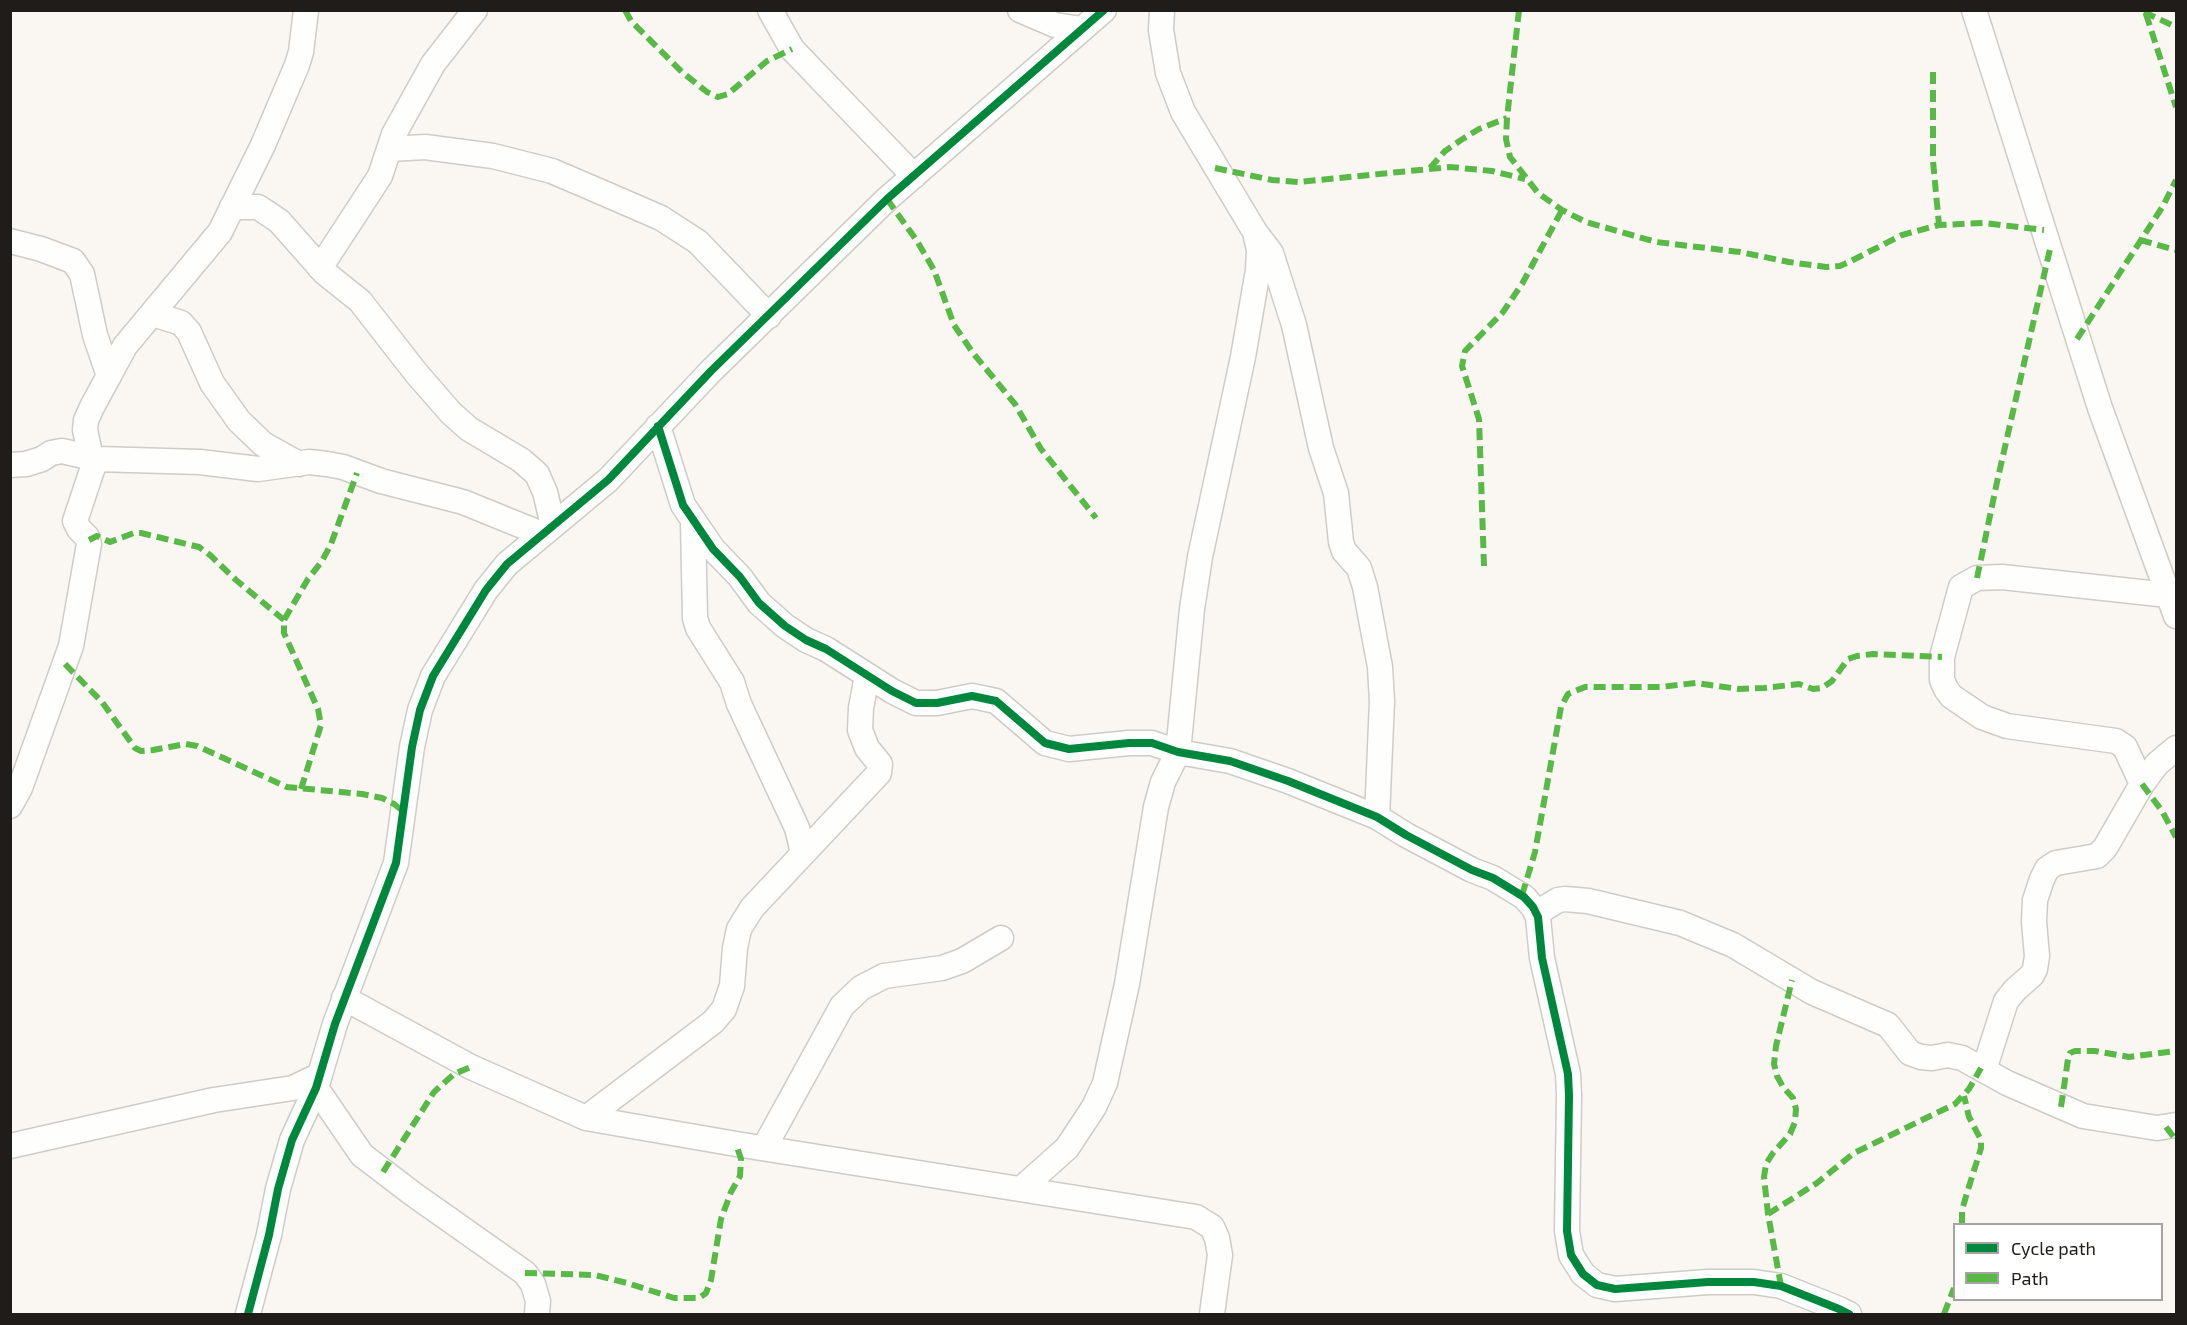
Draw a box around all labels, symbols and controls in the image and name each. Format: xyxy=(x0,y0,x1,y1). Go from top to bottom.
legend xyxy=(1953,1223,2163,1301)
text: Cycle path xyxy=(2011,1237,2096,1259)
text: Path xyxy=(2011,1267,2049,1289)

